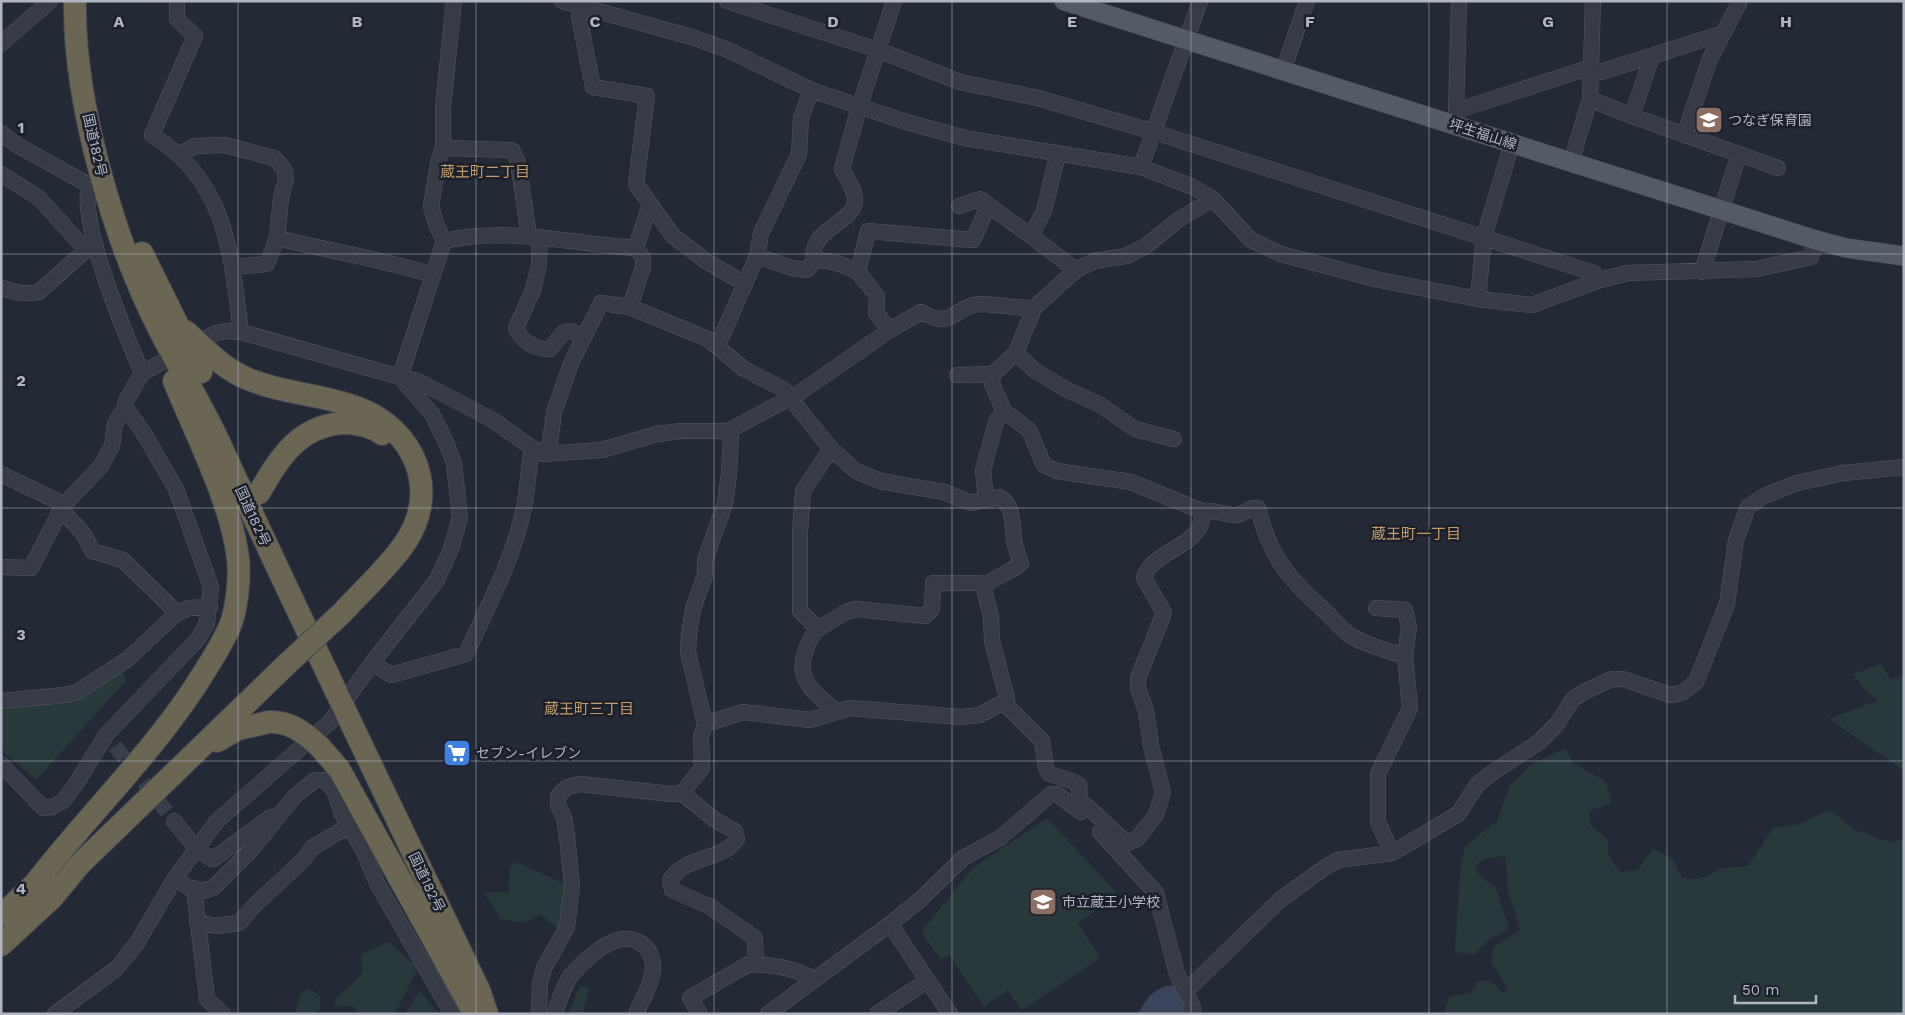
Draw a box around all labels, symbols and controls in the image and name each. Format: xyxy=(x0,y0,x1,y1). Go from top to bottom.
text: A xyxy=(114,12,125,31)
text: B xyxy=(352,12,363,31)
text: C xyxy=(590,12,601,31)
text: D xyxy=(827,12,839,31)
text: E xyxy=(1067,12,1077,31)
text: F xyxy=(1305,12,1315,31)
text: G xyxy=(1542,12,1554,31)
text: H xyxy=(1780,12,1792,31)
school or university icon: つなぎ保育園 xyxy=(1694,105,1724,135)
street label: 国道182号 xyxy=(80,112,110,178)
place label: つなぎ保育園 xyxy=(1728,112,1812,128)
street label: 坪生福山線 xyxy=(1447,116,1519,152)
text: 1 xyxy=(18,118,24,137)
district label: 蔵王町二丁目 xyxy=(440,163,530,181)
text: 2 xyxy=(16,371,26,390)
street label: 国道182号 xyxy=(232,484,274,548)
district label: 蔵王町一丁目 xyxy=(1371,525,1461,543)
text: 3 xyxy=(16,625,26,644)
district label: 蔵王町三丁目 xyxy=(544,700,634,718)
supermarket icon: セブン-イレブン xyxy=(442,738,472,768)
place label: セブン-イレブン xyxy=(476,745,581,761)
street label: 国道182号 xyxy=(406,850,448,914)
text: 4 xyxy=(16,879,26,898)
school or university icon: 市立蔵王小学校 xyxy=(1028,887,1058,917)
place label: 市立蔵王小学校 xyxy=(1062,894,1160,910)
scale bar xyxy=(1735,972,1816,1004)
text: 50 m xyxy=(1742,981,1779,999)

